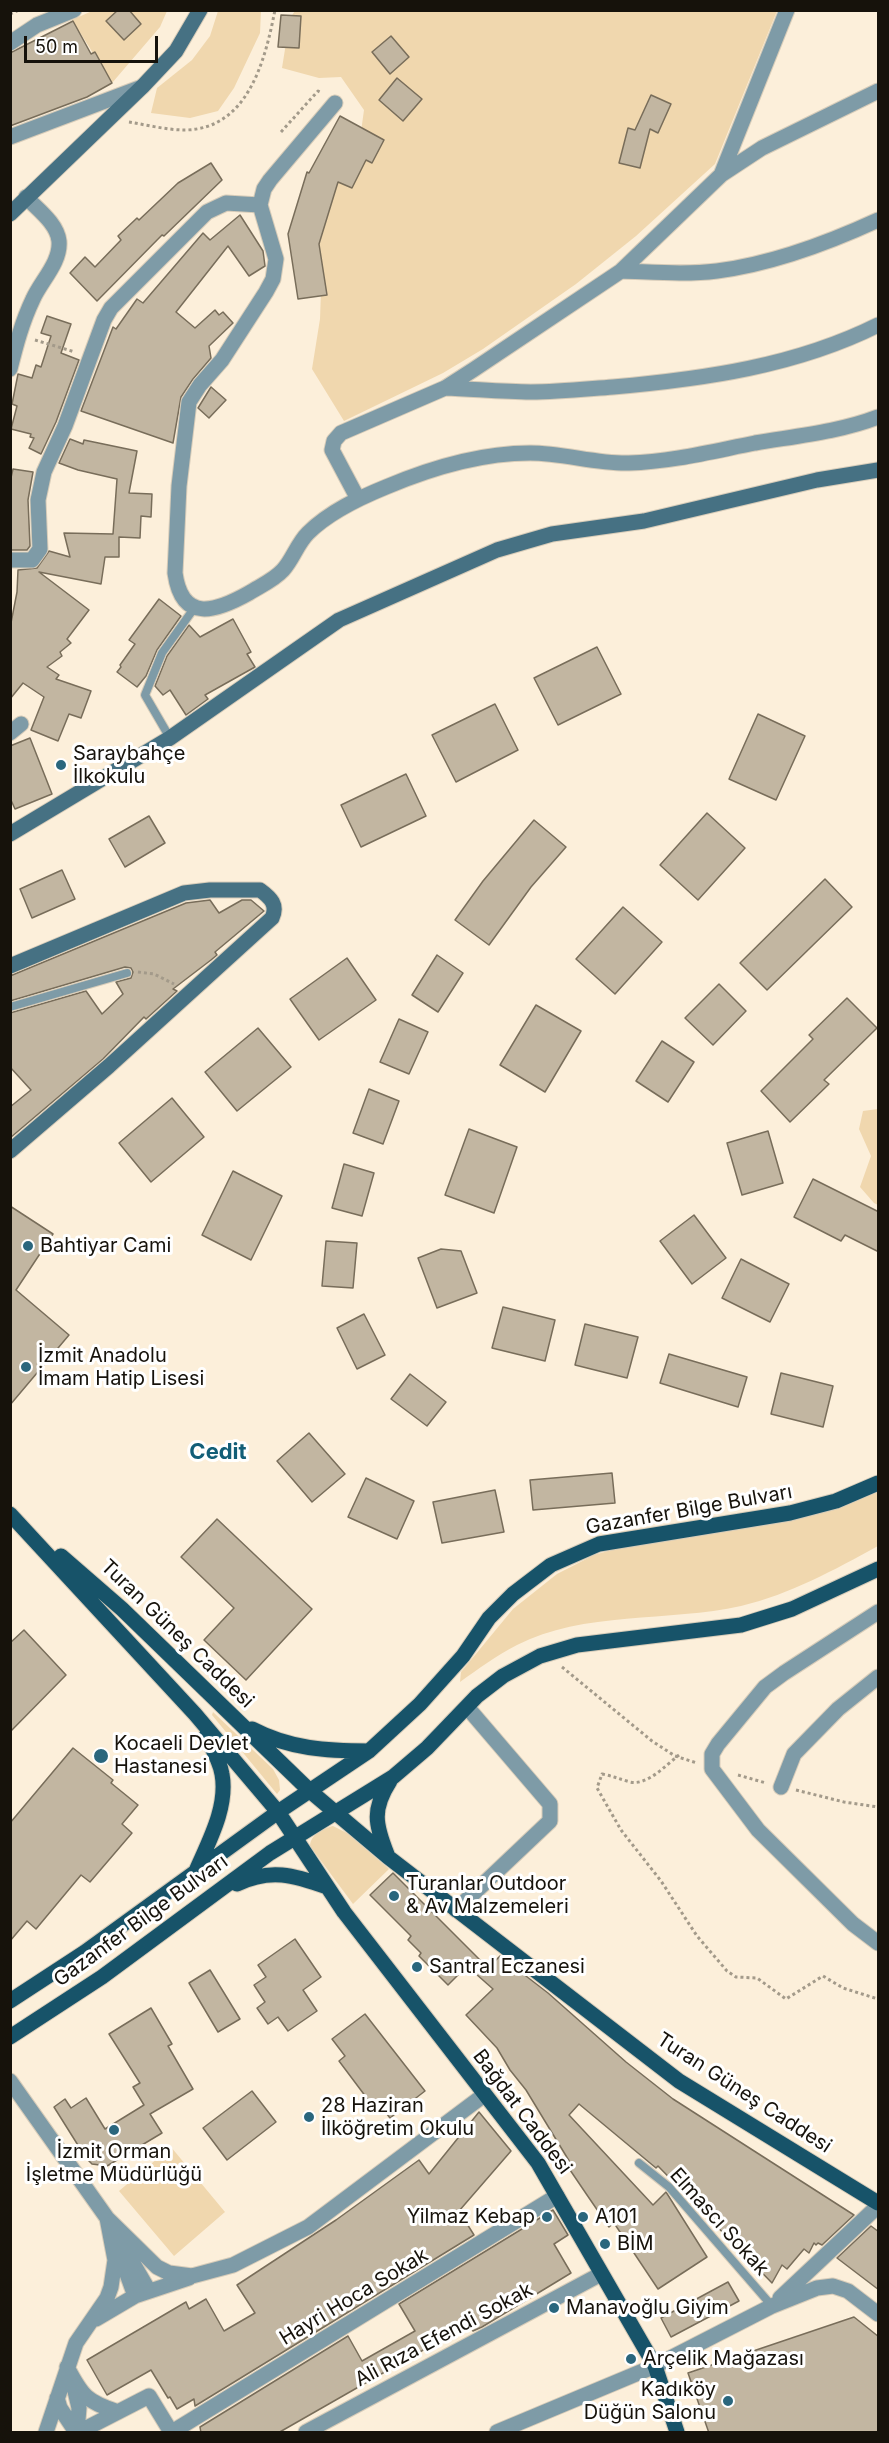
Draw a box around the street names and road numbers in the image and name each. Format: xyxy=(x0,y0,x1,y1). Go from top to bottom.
street label: Gazanfer Bilge Bulvarı xyxy=(584,1480,794,1540)
street label: Turan Güneş Caddesi xyxy=(96,1555,258,1713)
street label: Gazanfer Bilge Bulvarı xyxy=(49,1850,233,1992)
street label: Turan Güneş Caddesi xyxy=(652,2028,836,2158)
street label: Bağdat Caddesi xyxy=(467,2045,577,2179)
street label: Elmascı Sokak xyxy=(665,2163,773,2281)
street label: Hayri Hoca Sokak xyxy=(276,2243,432,2351)
street label: Ali Rıza Efendi Sokak xyxy=(351,2278,537,2392)

